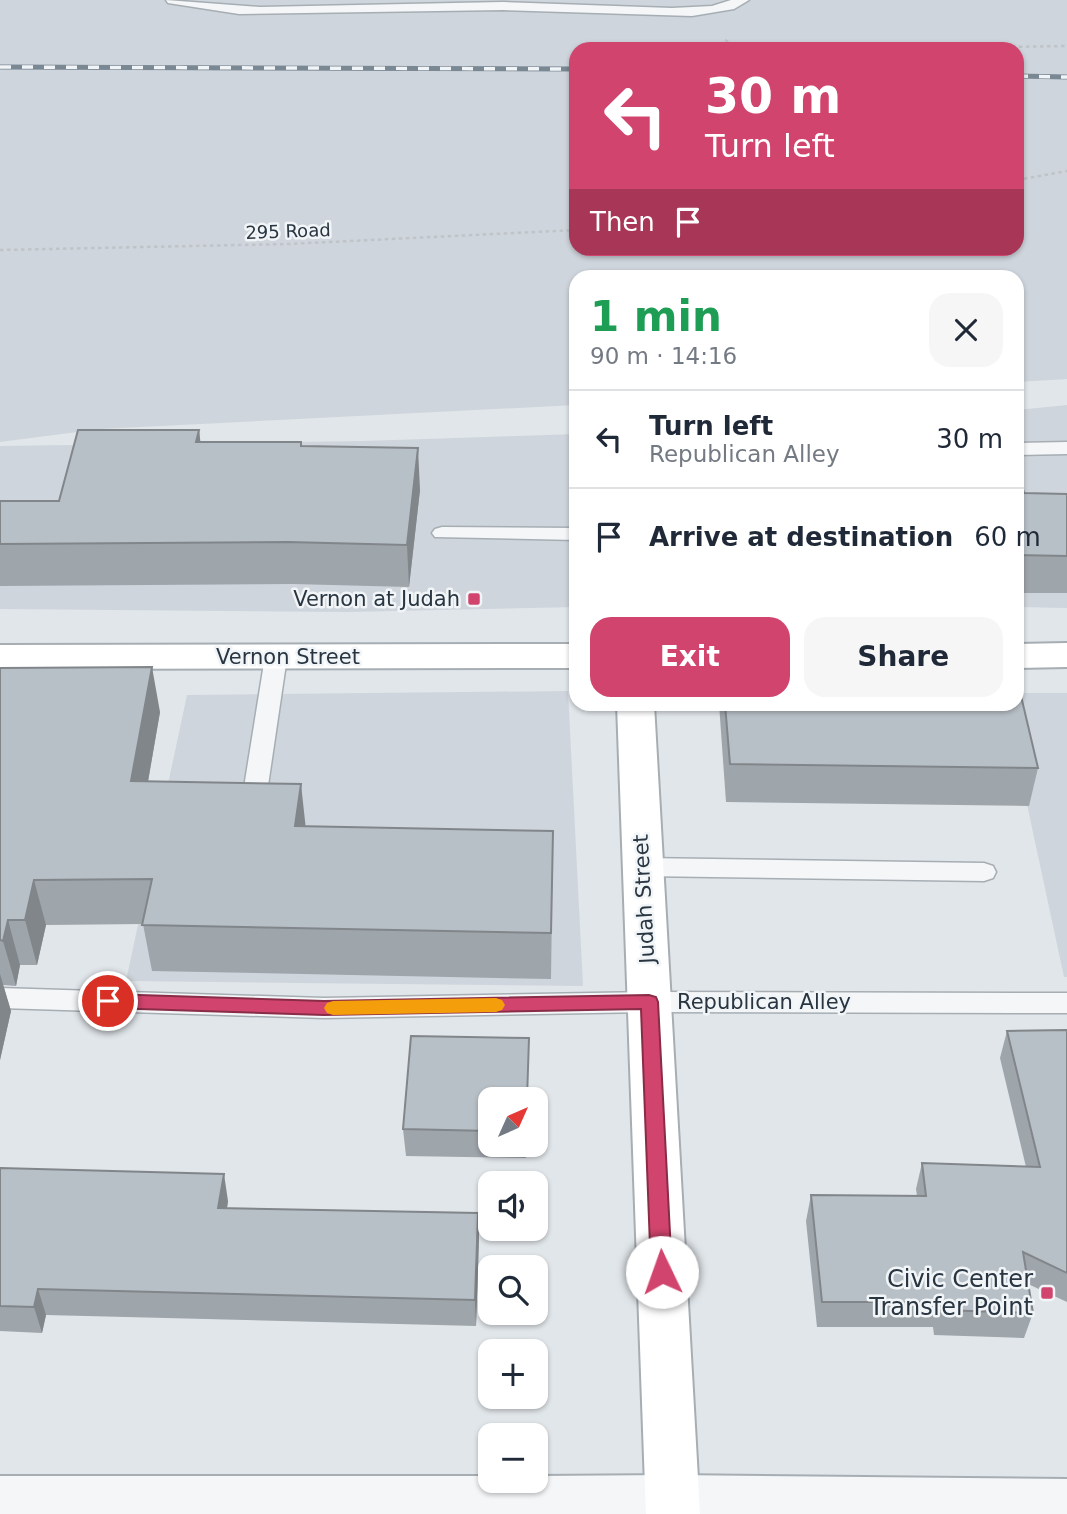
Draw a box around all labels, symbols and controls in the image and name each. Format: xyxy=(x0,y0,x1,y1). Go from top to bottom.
text: 30 m xyxy=(705,68,841,125)
icon: left xyxy=(590,70,681,161)
text: Turn left xyxy=(705,127,835,165)
icon: arrive xyxy=(669,203,707,241)
text: Then xyxy=(590,207,655,237)
street label: 295 Road xyxy=(245,219,331,243)
text: 1 min xyxy=(590,292,722,341)
button: close xyxy=(929,293,1003,367)
text: 90 m · 14:16 xyxy=(590,343,737,369)
text: Turn left xyxy=(649,411,773,441)
icon: left xyxy=(590,420,628,458)
text: 30 m xyxy=(936,424,1003,454)
text: Republican Alley xyxy=(649,441,840,467)
icon: arrive xyxy=(590,518,628,556)
text: Arrive at destination xyxy=(649,522,953,552)
text: 60 m xyxy=(974,522,1041,552)
place label: Vernon at Judah xyxy=(293,587,460,611)
marker: Vernon at Judah xyxy=(466,591,482,607)
button: Exit xyxy=(590,617,790,697)
button: Share xyxy=(804,617,1003,697)
street label: Vernon Street xyxy=(216,645,360,669)
street label: Judah Street xyxy=(629,834,659,966)
pin xyxy=(78,971,138,1031)
icon: arrive xyxy=(89,982,127,1020)
street label: Republican Alley xyxy=(677,990,851,1014)
north arrow xyxy=(478,1087,548,1157)
map controls xyxy=(478,1087,548,1493)
button: sound xyxy=(478,1171,548,1241)
position arrow xyxy=(625,1235,699,1309)
button: search xyxy=(478,1255,548,1325)
place label: Civic Center Transfer Point xyxy=(868,1265,1033,1321)
marker: Civic Center Transfer Point xyxy=(1039,1285,1055,1301)
button: + xyxy=(478,1339,548,1409)
button: − xyxy=(478,1423,548,1493)

